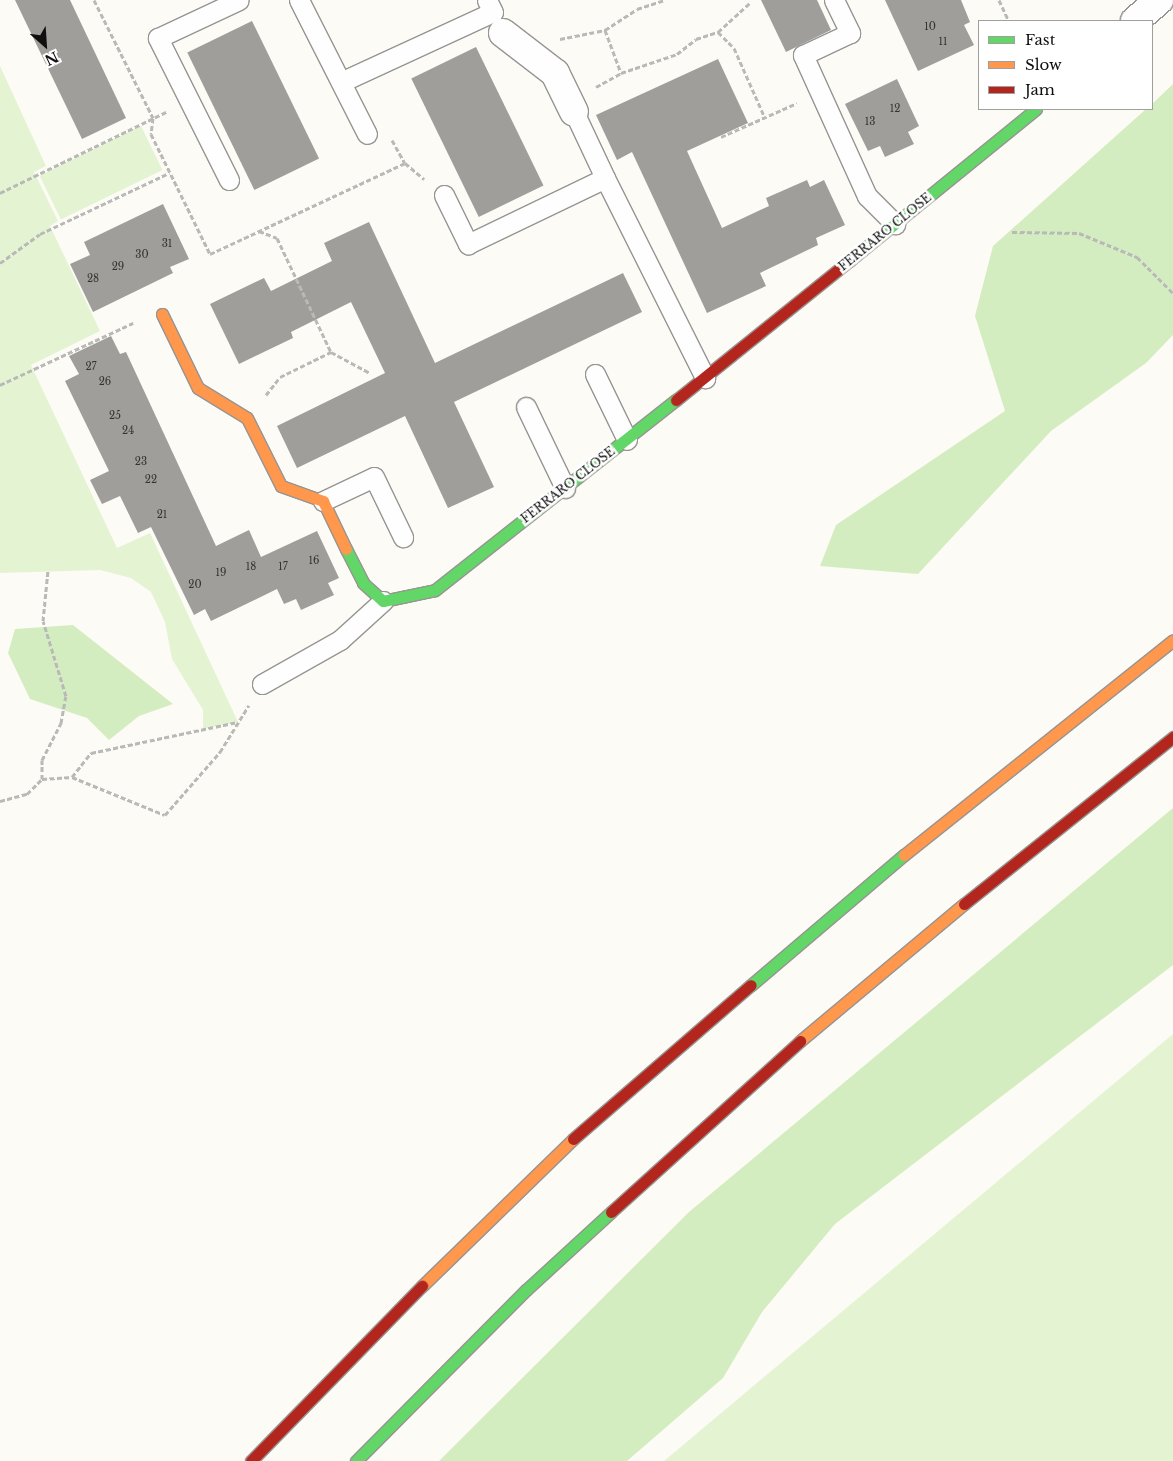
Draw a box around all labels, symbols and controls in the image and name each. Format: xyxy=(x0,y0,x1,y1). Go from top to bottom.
north arrow xyxy=(20,20,70,70)
legend xyxy=(978,20,1153,110)
house number: 10 xyxy=(924,21,936,33)
text: Fast xyxy=(1025,30,1055,49)
house number: 11 xyxy=(939,36,947,48)
text: N xyxy=(42,48,61,69)
text: Slow xyxy=(1025,55,1062,74)
text: Jam xyxy=(1025,80,1055,99)
house number: 12 xyxy=(890,103,900,115)
house number: 13 xyxy=(865,116,875,128)
street label: FERRARO CLOSE xyxy=(836,190,934,274)
house number: 31 xyxy=(162,238,172,250)
house number: 30 xyxy=(135,249,149,261)
house number: 29 xyxy=(112,261,124,273)
house number: 28 xyxy=(87,273,99,285)
house number: 27 xyxy=(85,361,97,373)
house number: 26 xyxy=(99,376,111,388)
house number: 25 xyxy=(109,410,121,422)
house number: 24 xyxy=(122,425,134,437)
street label: FERRARO CLOSE xyxy=(518,444,618,526)
house number: 23 xyxy=(135,456,147,468)
house number: 22 xyxy=(145,474,157,486)
house number: 21 xyxy=(157,509,167,521)
house number: 16 xyxy=(309,555,319,567)
house number: 18 xyxy=(246,561,256,573)
house number: 17 xyxy=(278,561,288,573)
house number: 19 xyxy=(216,567,226,579)
house number: 20 xyxy=(188,579,202,591)

